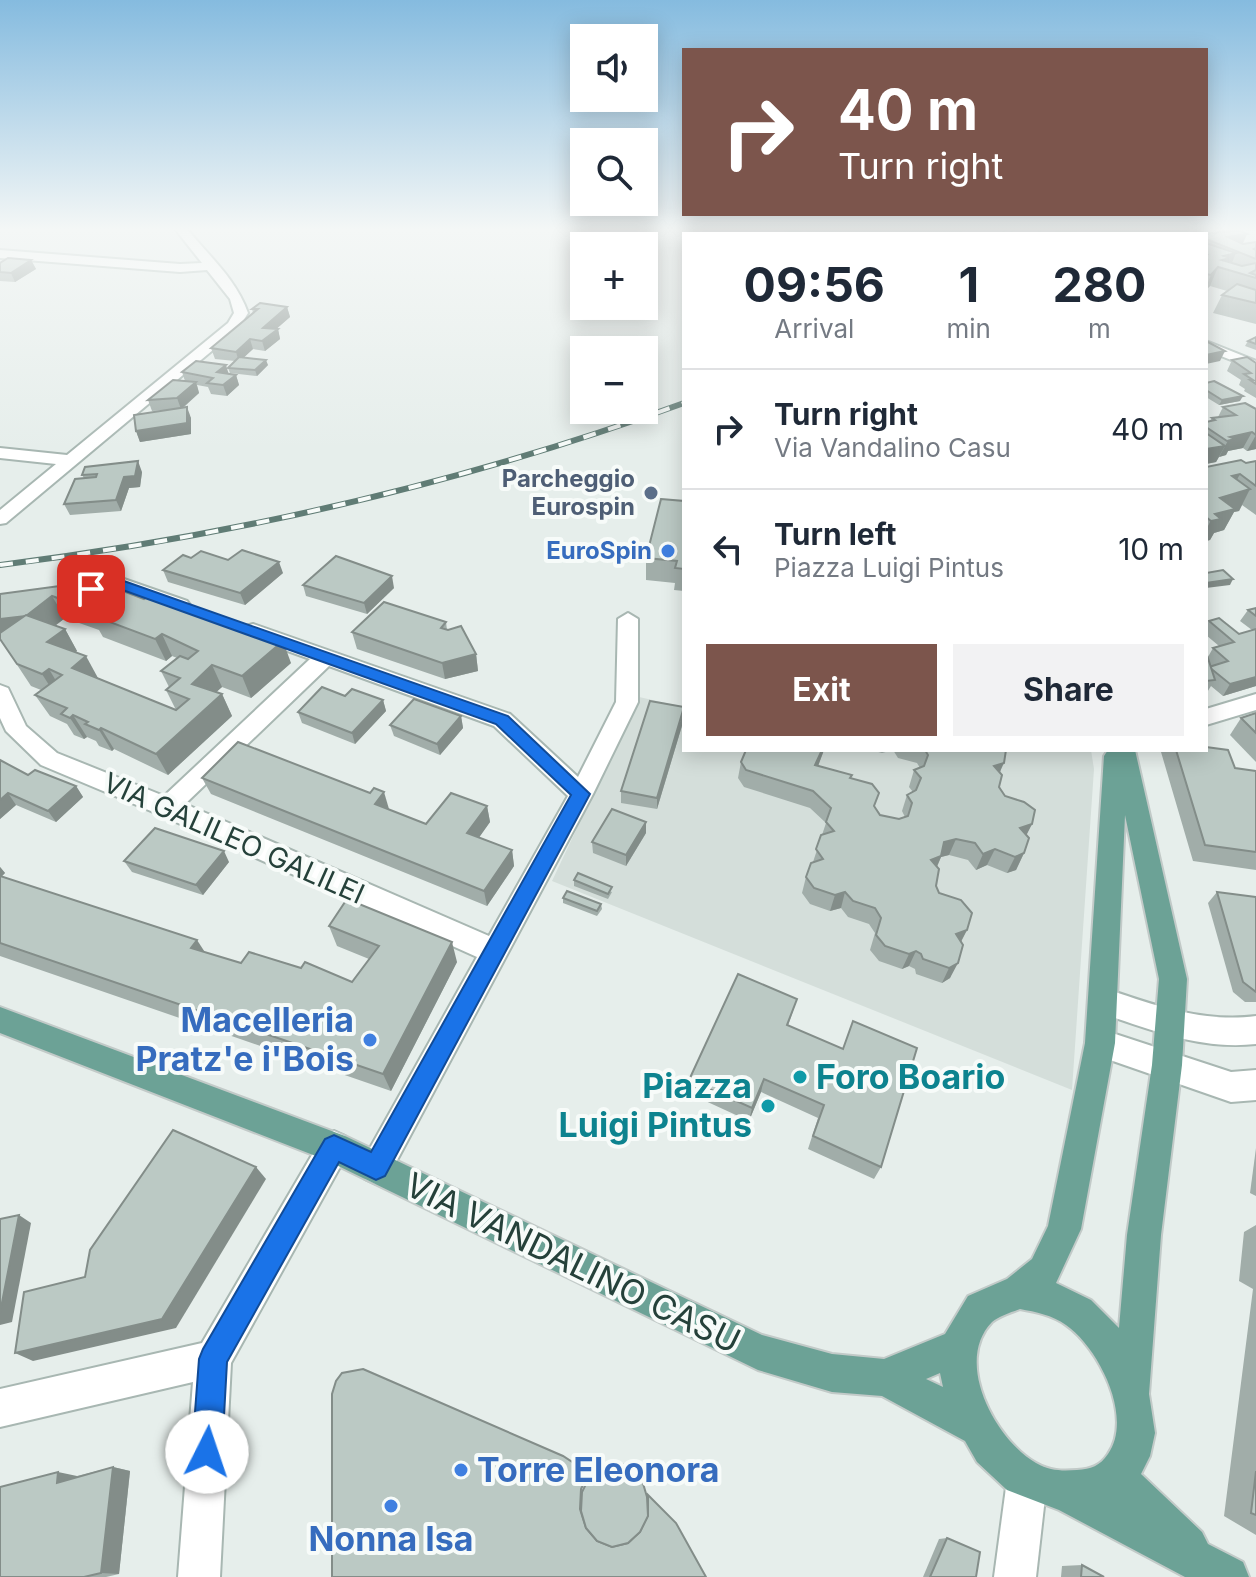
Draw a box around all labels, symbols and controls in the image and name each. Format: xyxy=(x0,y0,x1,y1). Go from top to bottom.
map controls xyxy=(570,24,658,424)
button: sound xyxy=(570,24,658,112)
text: 40 m xyxy=(838,76,978,144)
icon: right xyxy=(706,80,810,184)
button: search xyxy=(570,128,658,216)
text: Turn right xyxy=(838,144,1003,188)
button: + xyxy=(570,232,658,320)
text: 09:56 xyxy=(744,255,885,314)
text: 1 xyxy=(958,255,979,314)
text: 280 xyxy=(1053,255,1146,314)
text: Arrival xyxy=(774,313,854,344)
text: min xyxy=(947,313,991,344)
text: m xyxy=(1088,313,1111,344)
button: − xyxy=(570,336,658,424)
text: Turn right xyxy=(774,396,918,432)
icon: right xyxy=(706,407,750,451)
text: 40 m xyxy=(1111,411,1184,447)
text: Via Vandalino Casu xyxy=(774,432,1011,463)
place label: Parcheggio Eurospin xyxy=(502,464,635,521)
marker: Parcheggio Eurospin xyxy=(642,484,660,502)
text: Turn left xyxy=(774,516,896,552)
icon: left xyxy=(706,527,750,571)
text: 10 m xyxy=(1118,531,1184,567)
place label: EuroSpin xyxy=(546,536,652,565)
marker: EuroSpin xyxy=(659,542,677,560)
text: Piazza Luigi Pintus xyxy=(774,552,1004,583)
pin xyxy=(57,555,125,623)
icon: arrive xyxy=(69,567,113,611)
button: Exit xyxy=(706,644,937,736)
button: Share xyxy=(953,644,1184,736)
street label: VIA GALILEO GALILEI xyxy=(98,765,370,911)
place label: Macelleria Pratz'e i'Bois xyxy=(135,999,354,1079)
marker: Macelleria Pratz'e i'Bois xyxy=(361,1031,379,1049)
place label: Foro Boario xyxy=(816,1056,1005,1097)
place label: Piazza Luigi Pintus xyxy=(559,1065,752,1145)
marker: Foro Boario xyxy=(791,1068,809,1086)
marker: Piazza Luigi Pintus xyxy=(759,1097,777,1115)
street label: VIA VANDALINO CASU xyxy=(399,1164,747,1361)
position arrow xyxy=(165,1410,249,1494)
place label: Torre Eleonora xyxy=(477,1449,719,1490)
marker: Torre Eleonora xyxy=(452,1461,470,1479)
marker: Nonna Isa xyxy=(382,1497,400,1515)
place label: Nonna Isa xyxy=(308,1518,474,1559)

